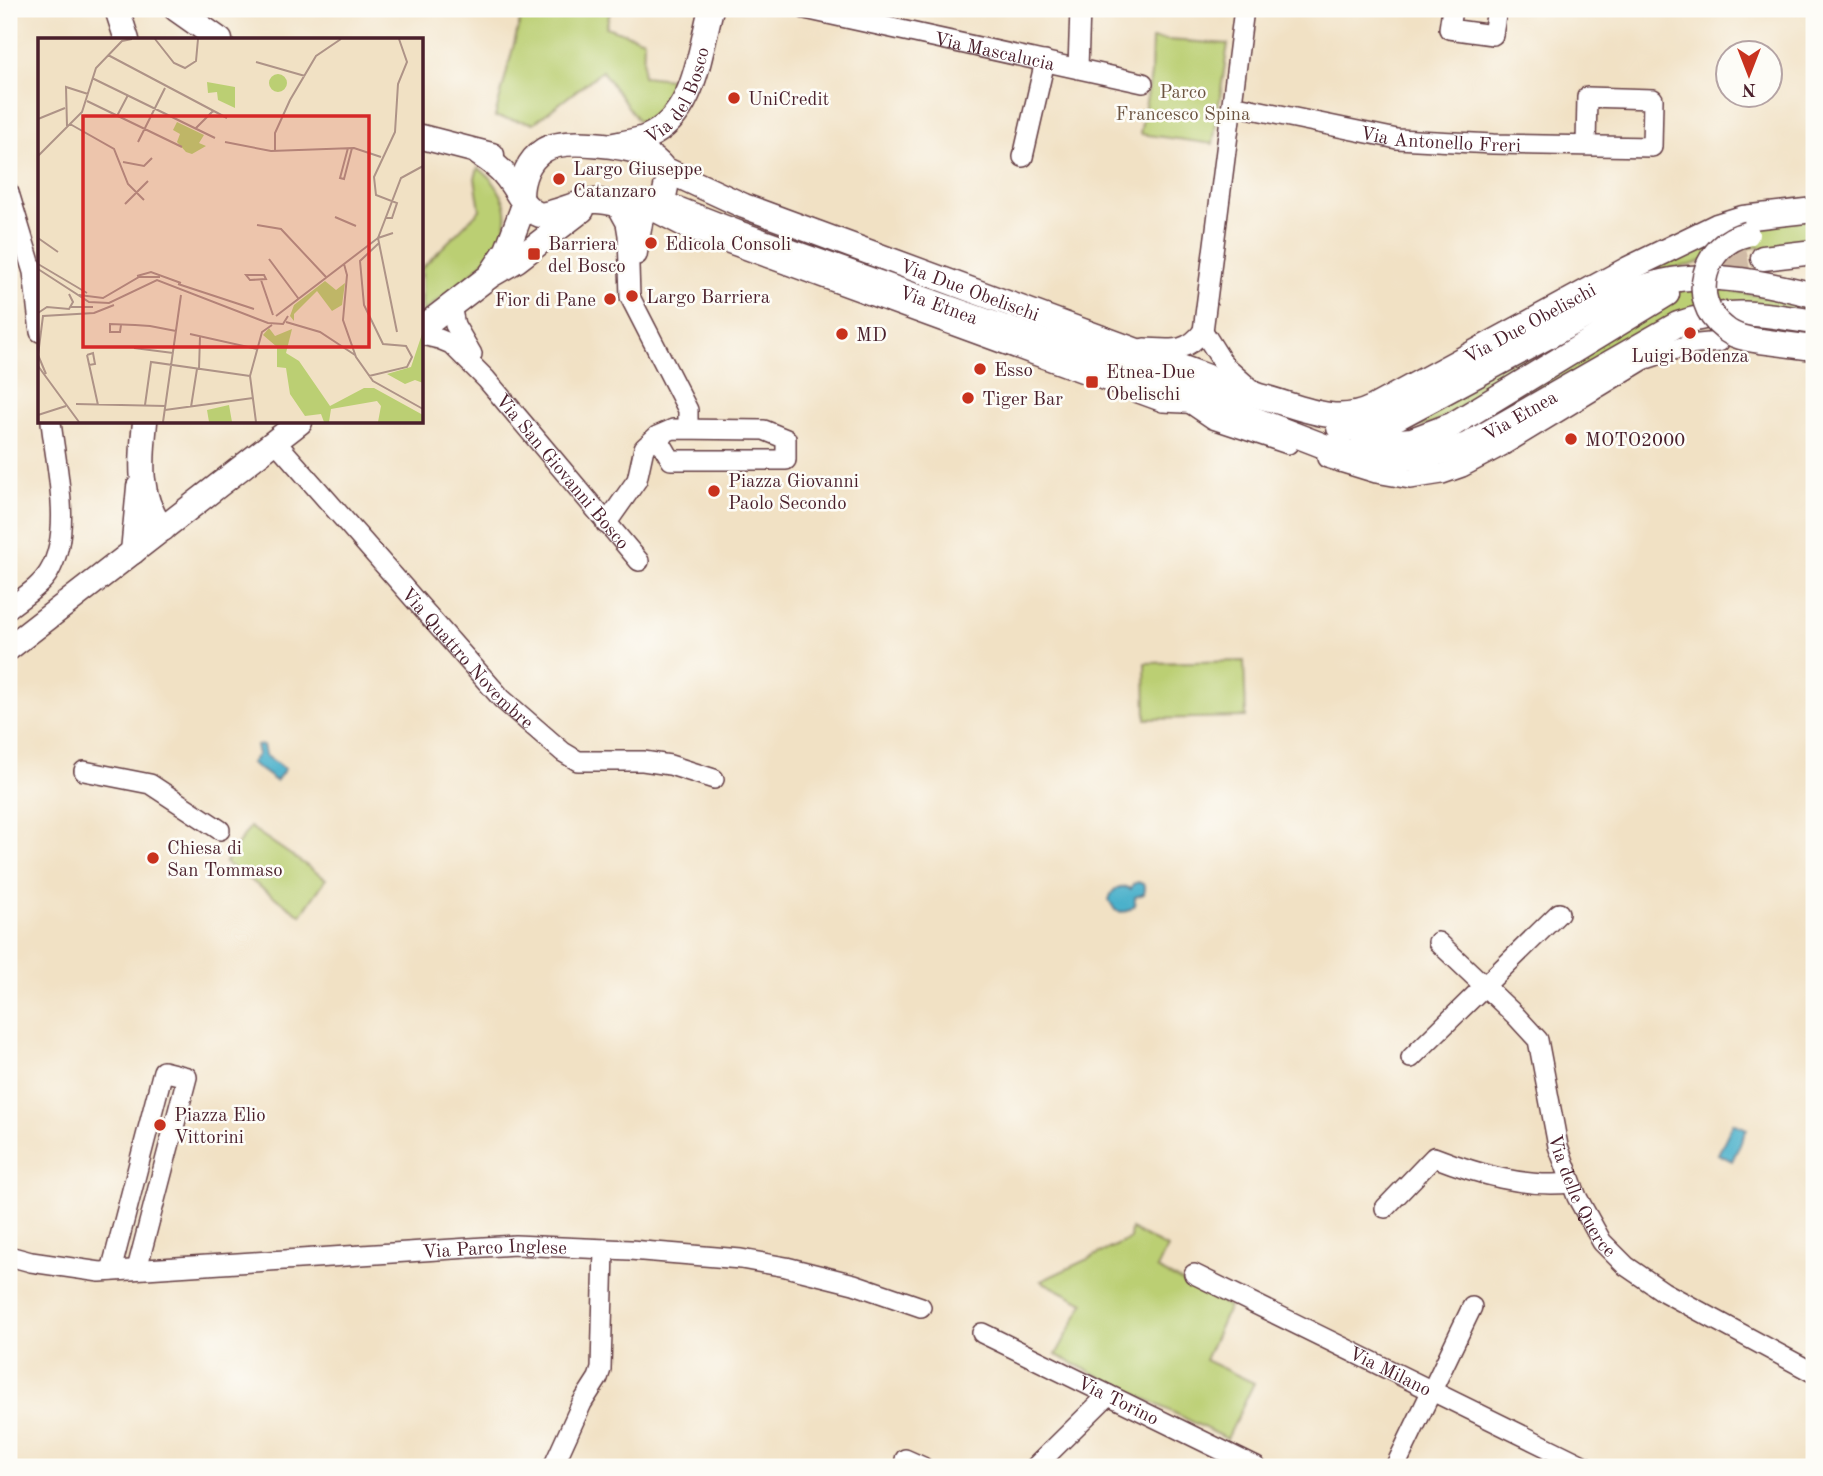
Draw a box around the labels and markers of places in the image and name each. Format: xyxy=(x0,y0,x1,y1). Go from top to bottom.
marker: UniCredit xyxy=(726,90,742,106)
place label: UniCredit xyxy=(748,91,829,110)
place label: Largo Giuseppe Catanzaro xyxy=(573,161,702,202)
marker: Largo Giuseppe Catanzaro xyxy=(551,171,567,187)
marker: Edicola Consoli xyxy=(643,235,659,251)
place label: Barriera del Bosco xyxy=(548,236,626,277)
place label: Edicola Consoli xyxy=(665,236,791,255)
marker: Barriera del Bosco xyxy=(526,246,542,262)
marker: Largo Barriera xyxy=(624,288,640,304)
place label: Largo Barriera xyxy=(646,289,771,308)
marker: Fior di Pane xyxy=(602,291,618,307)
place label: Fior di Pane xyxy=(495,292,596,311)
marker: Luigi Bodenza xyxy=(1682,325,1698,341)
marker: MD xyxy=(834,326,850,342)
place label: MD xyxy=(856,327,887,346)
place label: Luigi Bodenza xyxy=(1631,348,1750,367)
marker: Esso xyxy=(972,361,988,377)
place label: Esso xyxy=(994,362,1033,381)
place label: Etnea-Due Obelischi xyxy=(1106,364,1195,405)
marker: Etnea-Due Obelischi xyxy=(1084,374,1100,390)
marker: Tiger Bar xyxy=(960,390,976,406)
place label: Tiger Bar xyxy=(982,391,1063,410)
marker: MOTO2000 xyxy=(1563,431,1579,447)
place label: MOTO2000 xyxy=(1585,432,1685,451)
place label: Piazza Giovanni Paolo Secondo xyxy=(728,473,859,514)
marker: Piazza Giovanni Paolo Secondo xyxy=(706,483,722,499)
place label: Chiesa di San Tommaso xyxy=(167,840,283,881)
marker: Chiesa di San Tommaso xyxy=(145,850,161,866)
place label: Piazza Elio Vittorini xyxy=(174,1107,266,1148)
marker: Piazza Elio Vittorini xyxy=(152,1117,168,1133)

